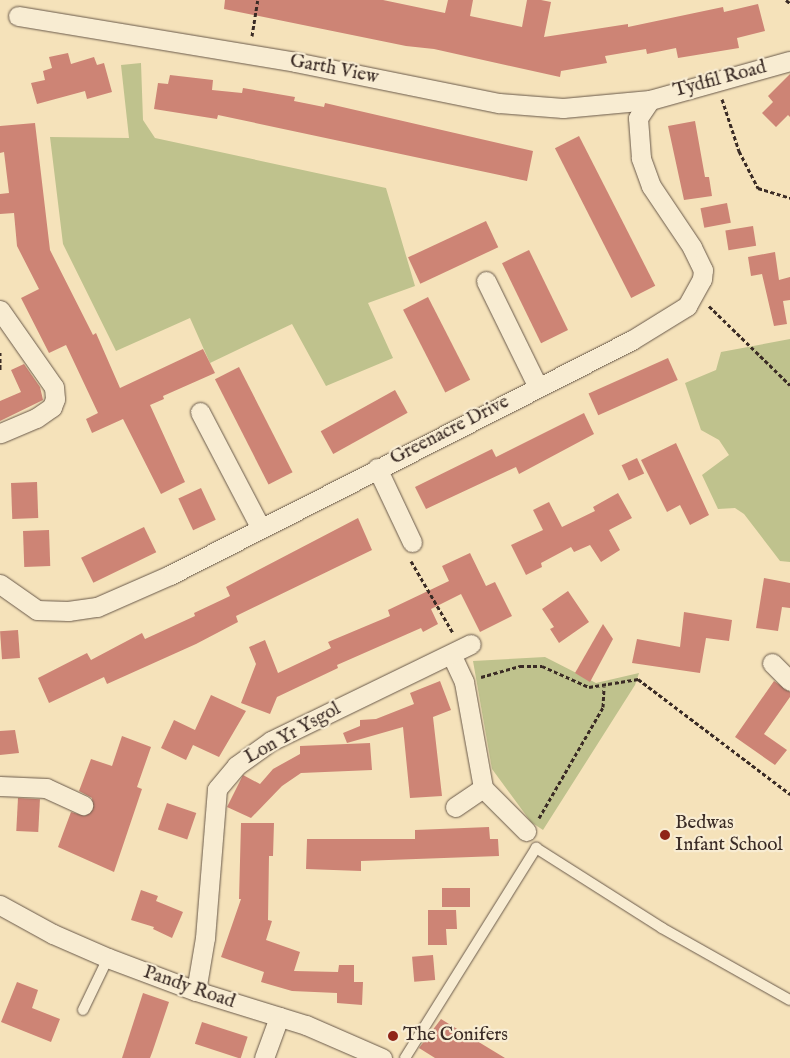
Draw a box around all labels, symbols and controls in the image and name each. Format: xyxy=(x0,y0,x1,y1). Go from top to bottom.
street label: Garth View xyxy=(288,50,380,90)
street label: Tydfil Road xyxy=(671,57,769,103)
street label: Greenacre Drive xyxy=(387,391,513,471)
street label: Lon Yr Ysgol xyxy=(241,698,345,770)
place label: Bedwas Infant School xyxy=(675,813,783,857)
marker: Bedwas Infant School xyxy=(659,829,671,841)
street label: Pandy Road xyxy=(140,962,238,1014)
place label: The Conifers xyxy=(403,1025,508,1047)
marker: The Conifers xyxy=(387,1030,399,1042)

